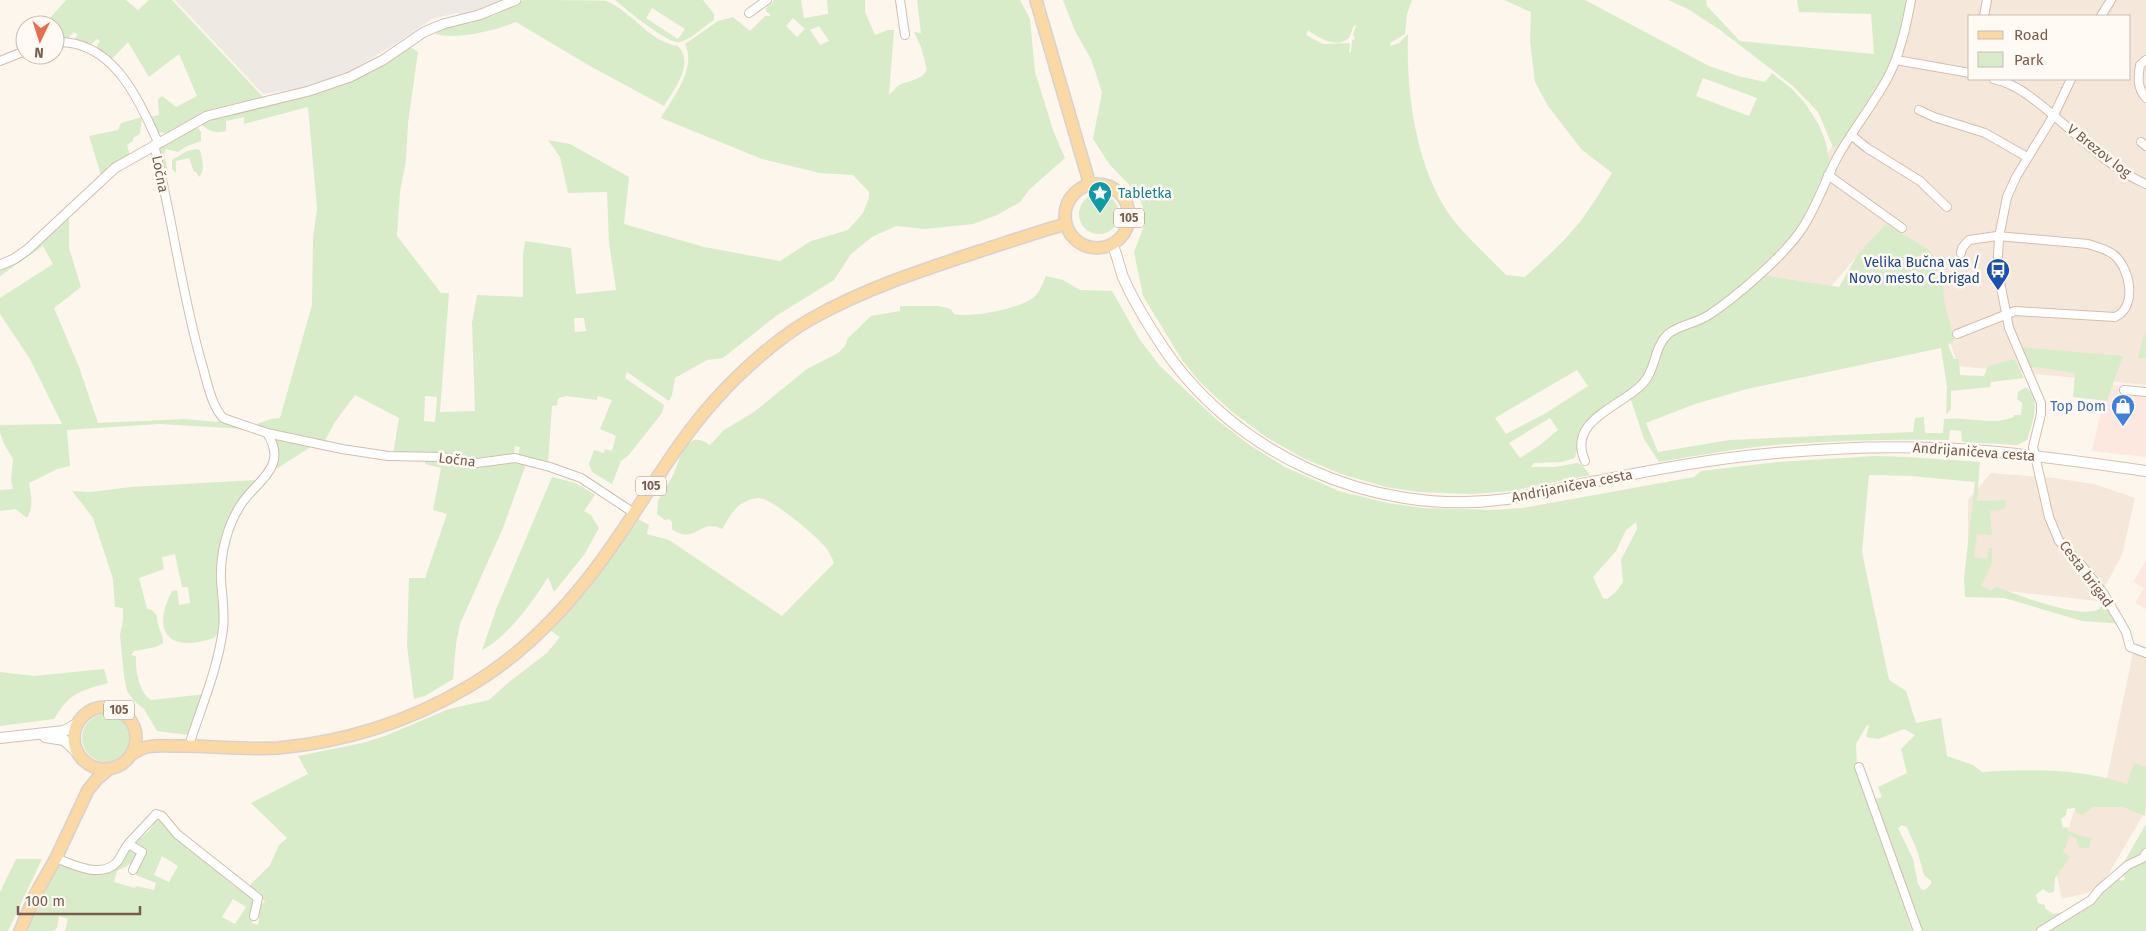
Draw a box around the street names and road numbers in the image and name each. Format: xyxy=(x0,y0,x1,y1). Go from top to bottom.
street label: V Brezov log xyxy=(2064,121,2135,182)
street label: Ločna xyxy=(148,154,172,194)
road number: 105 xyxy=(1114,208,1144,228)
street label: Andrijaničeva cesta xyxy=(1912,439,2036,465)
street label: Ločna xyxy=(437,449,477,471)
street label: Andrijaničeva cesta xyxy=(1510,466,1634,506)
road number: 105 xyxy=(636,476,666,496)
street label: Cesta brigad xyxy=(2056,537,2116,611)
road number: 105 xyxy=(104,700,134,720)

